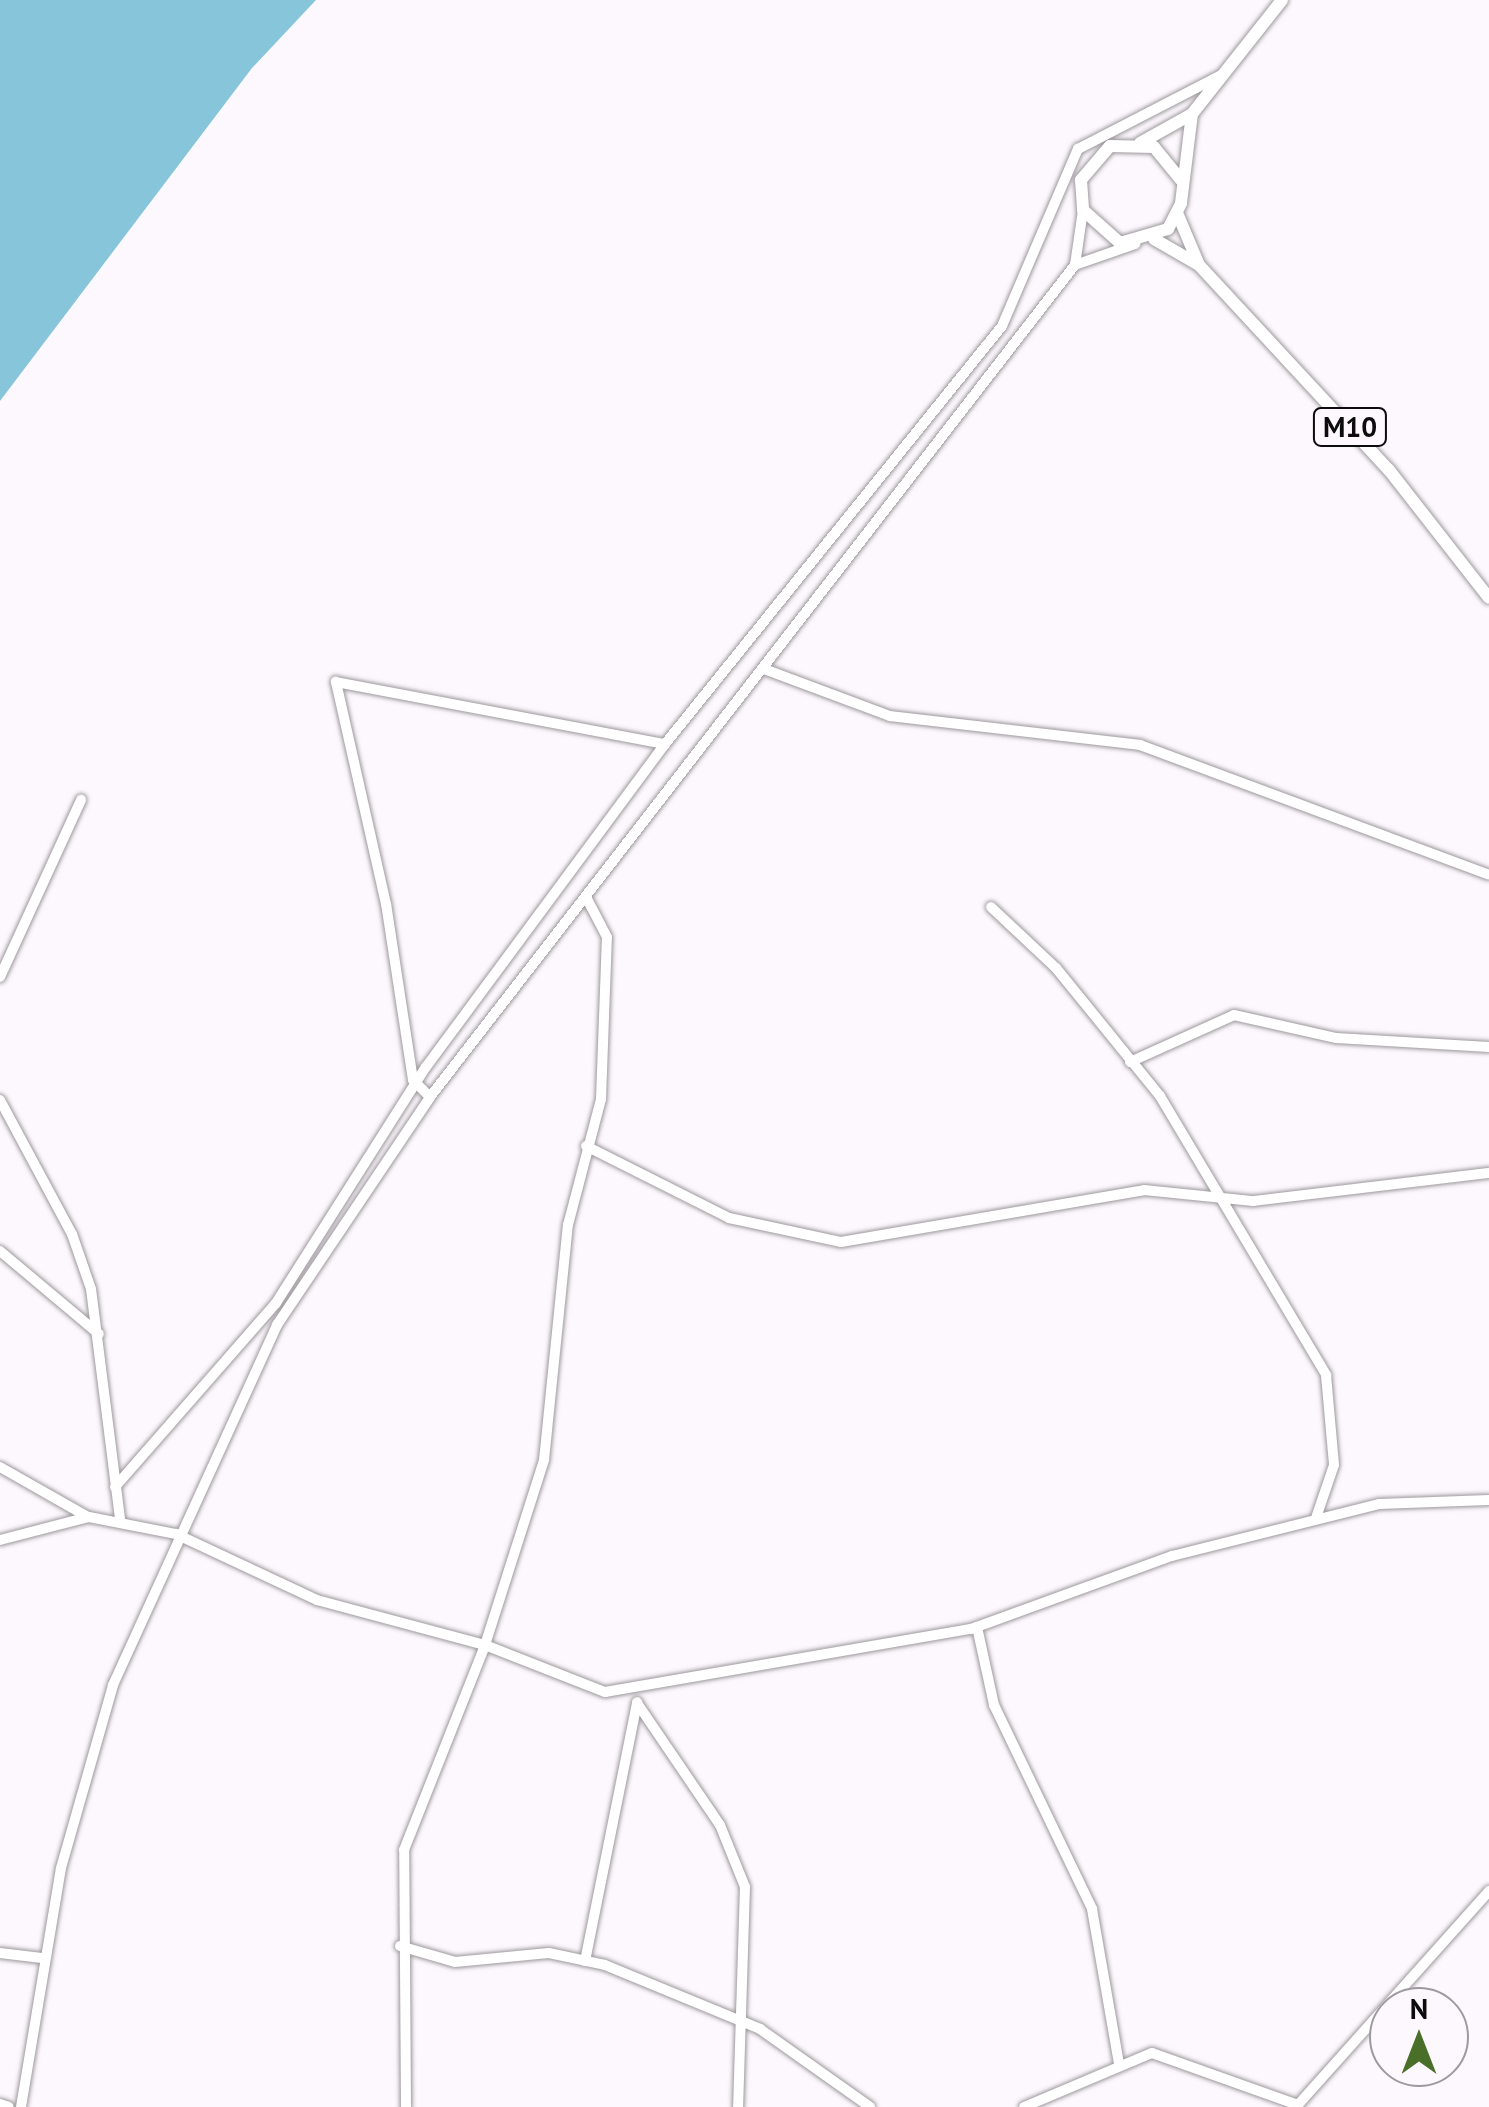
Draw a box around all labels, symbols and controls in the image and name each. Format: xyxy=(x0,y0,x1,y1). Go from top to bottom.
road number: M10 xyxy=(1312,404,1388,450)
north arrow xyxy=(1369,1987,1469,2087)
text: N xyxy=(1410,1990,1428,2027)

